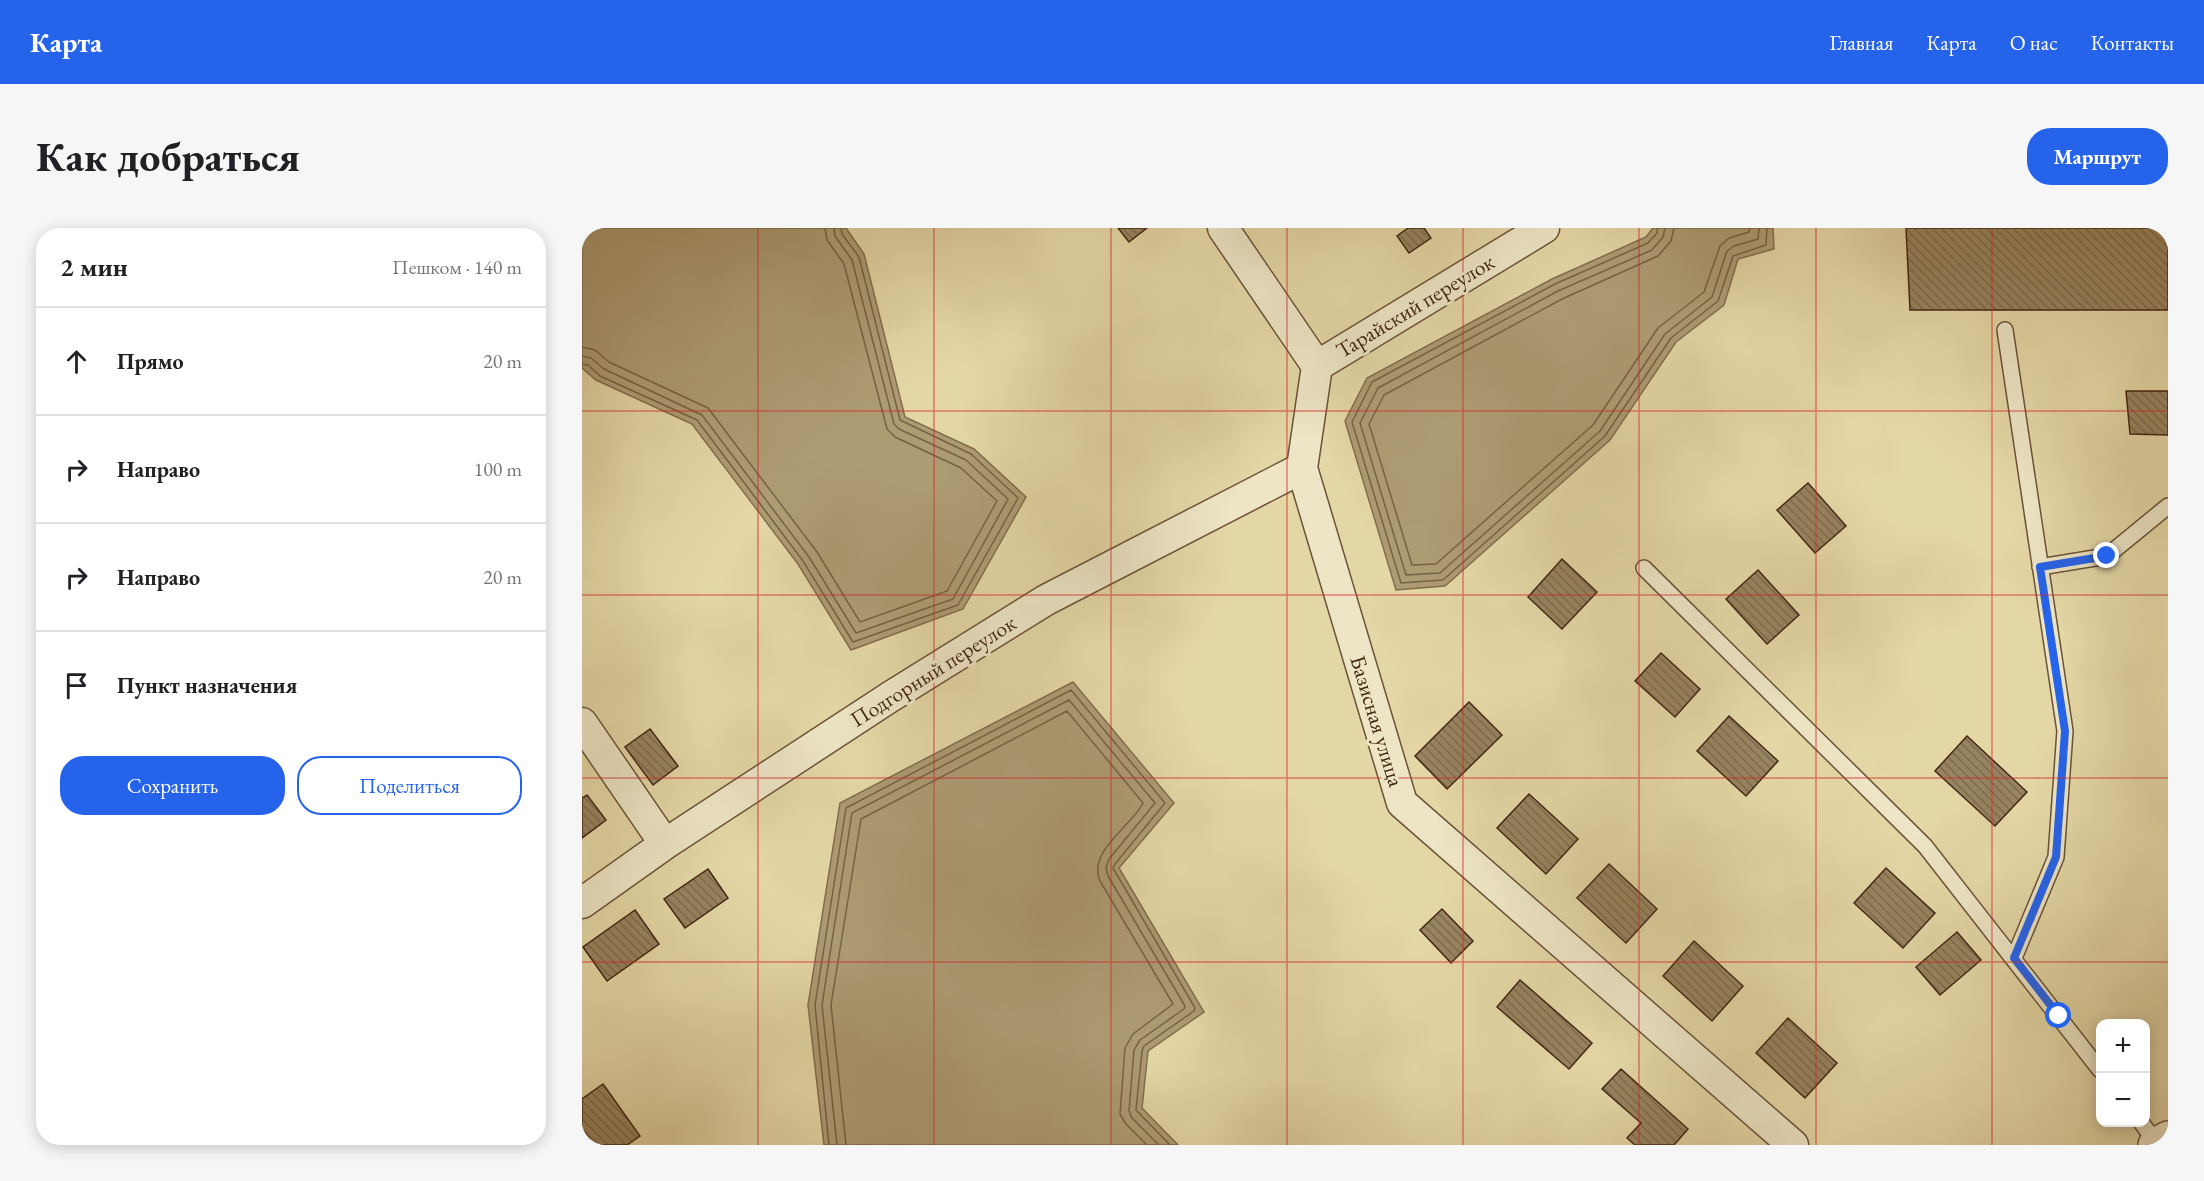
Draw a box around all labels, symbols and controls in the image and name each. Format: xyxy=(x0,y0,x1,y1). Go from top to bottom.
text: Карта xyxy=(30,24,102,60)
text: Главная xyxy=(1829,29,1893,56)
text: Карта xyxy=(1926,29,1977,56)
text: О нас xyxy=(2010,29,2058,56)
text: Контакты xyxy=(2091,29,2174,56)
button: Маршрут xyxy=(2027,128,2168,185)
text: Как добраться xyxy=(36,129,300,184)
street label: Тарайский переулок xyxy=(1330,247,1500,365)
text: 2 мин xyxy=(60,250,128,284)
text: Пешком · 140 m xyxy=(392,254,522,280)
icon: ahead xyxy=(60,345,93,378)
text: Прямо xyxy=(117,347,184,376)
text: 20 m xyxy=(483,348,522,374)
icon: right xyxy=(60,453,93,486)
text: Направо xyxy=(117,455,200,484)
text: 100 m xyxy=(474,456,522,482)
route end xyxy=(2093,542,2119,568)
icon: right xyxy=(60,561,93,594)
text: Направо xyxy=(117,563,200,592)
text: 20 m xyxy=(483,564,522,590)
street label: Подгорный переулок xyxy=(845,608,1022,734)
street label: Базисная улица xyxy=(1343,652,1411,790)
icon: arrive xyxy=(60,669,93,702)
text: Пункт назначения xyxy=(117,671,297,700)
button: Сохранить xyxy=(60,756,285,815)
button: Поделиться xyxy=(297,756,522,815)
route start xyxy=(2045,1002,2071,1028)
map controls xyxy=(2096,1019,2150,1127)
button: + xyxy=(2096,1019,2150,1073)
button: − xyxy=(2096,1073,2150,1127)

